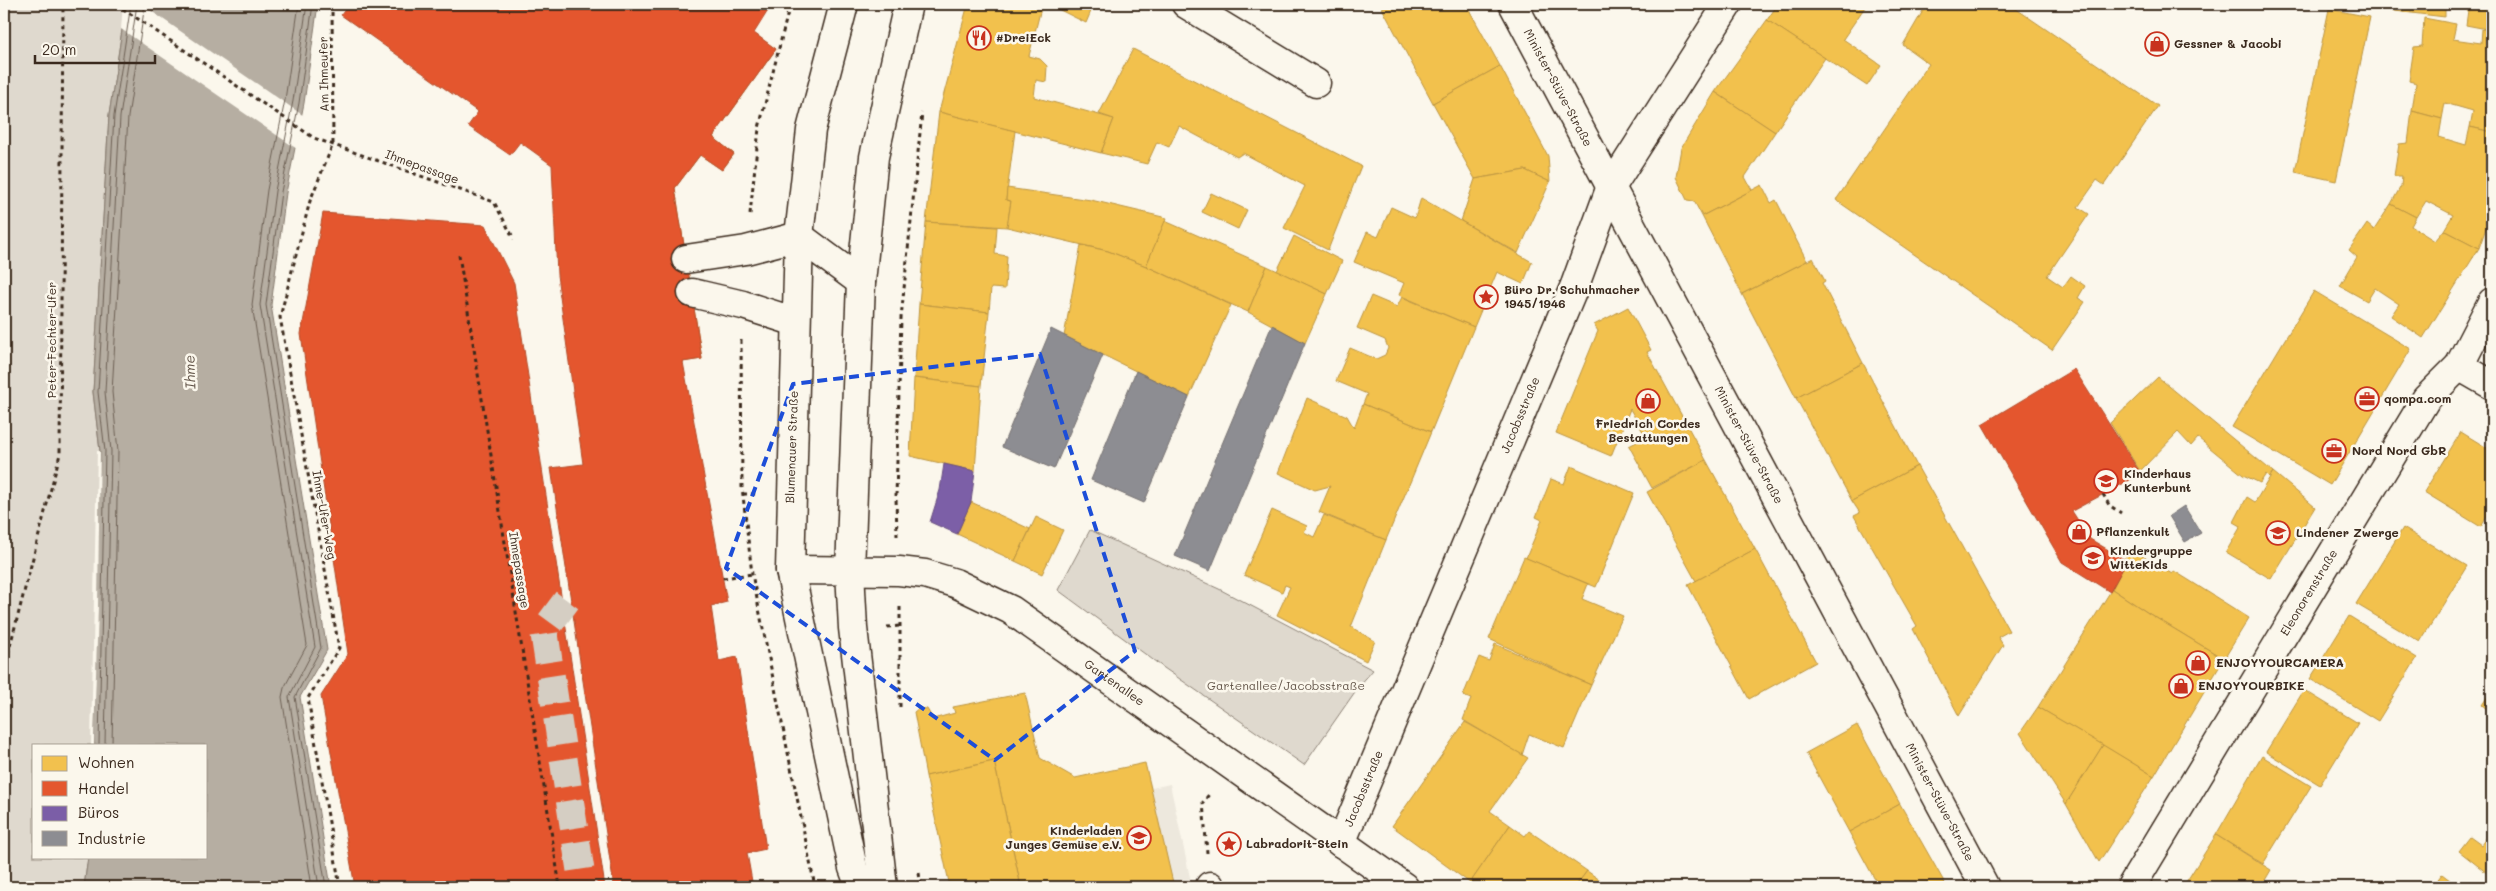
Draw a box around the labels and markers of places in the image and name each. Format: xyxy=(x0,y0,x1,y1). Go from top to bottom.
restaurant icon: #DreiEck xyxy=(966,25,992,51)
place label: #DreiEck xyxy=(996,29,1051,45)
shop icon: Gessner & Jacobi xyxy=(2144,31,2170,57)
place label: Gessner & Jacobi xyxy=(2174,35,2282,51)
place label: Büro Dr. Schuhmacher 1945/1946 xyxy=(1504,281,1640,311)
place icon: Büro Dr. Schuhmacher 1945/1946 xyxy=(1473,284,1499,310)
office icon: qompa.com xyxy=(2354,386,2380,412)
shop icon: Friedrich Cordes Bestattungen xyxy=(1635,388,1661,414)
place label: qompa.com xyxy=(2384,390,2451,406)
place label: Friedrich Cordes Bestattungen xyxy=(1596,415,1700,445)
office icon: Nord Nord GbR xyxy=(2321,438,2347,464)
place label: Nord Nord GbR xyxy=(2352,442,2446,458)
place label: Kinderhaus Kunterbunt xyxy=(2124,465,2191,495)
school or university icon: Kinderhaus Kunterbunt xyxy=(2093,468,2119,494)
shop icon: Pflanzenkult xyxy=(2066,519,2092,545)
school or university icon: Lindener Zwerge xyxy=(2265,520,2291,546)
place label: Pflanzenkult xyxy=(2096,523,2170,539)
place label: Lindener Zwerge xyxy=(2296,524,2399,540)
place label: Kindergruppe WitteKids xyxy=(2110,542,2192,572)
school or university icon: Kindergruppe WitteKids xyxy=(2080,545,2106,571)
shop icon: ENJOYYOURCAMERA xyxy=(2185,650,2211,676)
place label: ENJOYYOURCAMERA xyxy=(2216,654,2344,670)
shop icon: ENJOYYOURBIKE xyxy=(2168,673,2194,699)
place label: ENJOYYOURBIKE xyxy=(2198,677,2305,693)
place label: Kinderladen Junges Gemüse e.V. xyxy=(1005,822,1122,852)
school or university icon: Kinderladen Junges Gemüse e.V. xyxy=(1126,825,1152,851)
place icon: Labradorit-Stein xyxy=(1216,831,1242,857)
place label: Labradorit-Stein xyxy=(1246,835,1348,851)

